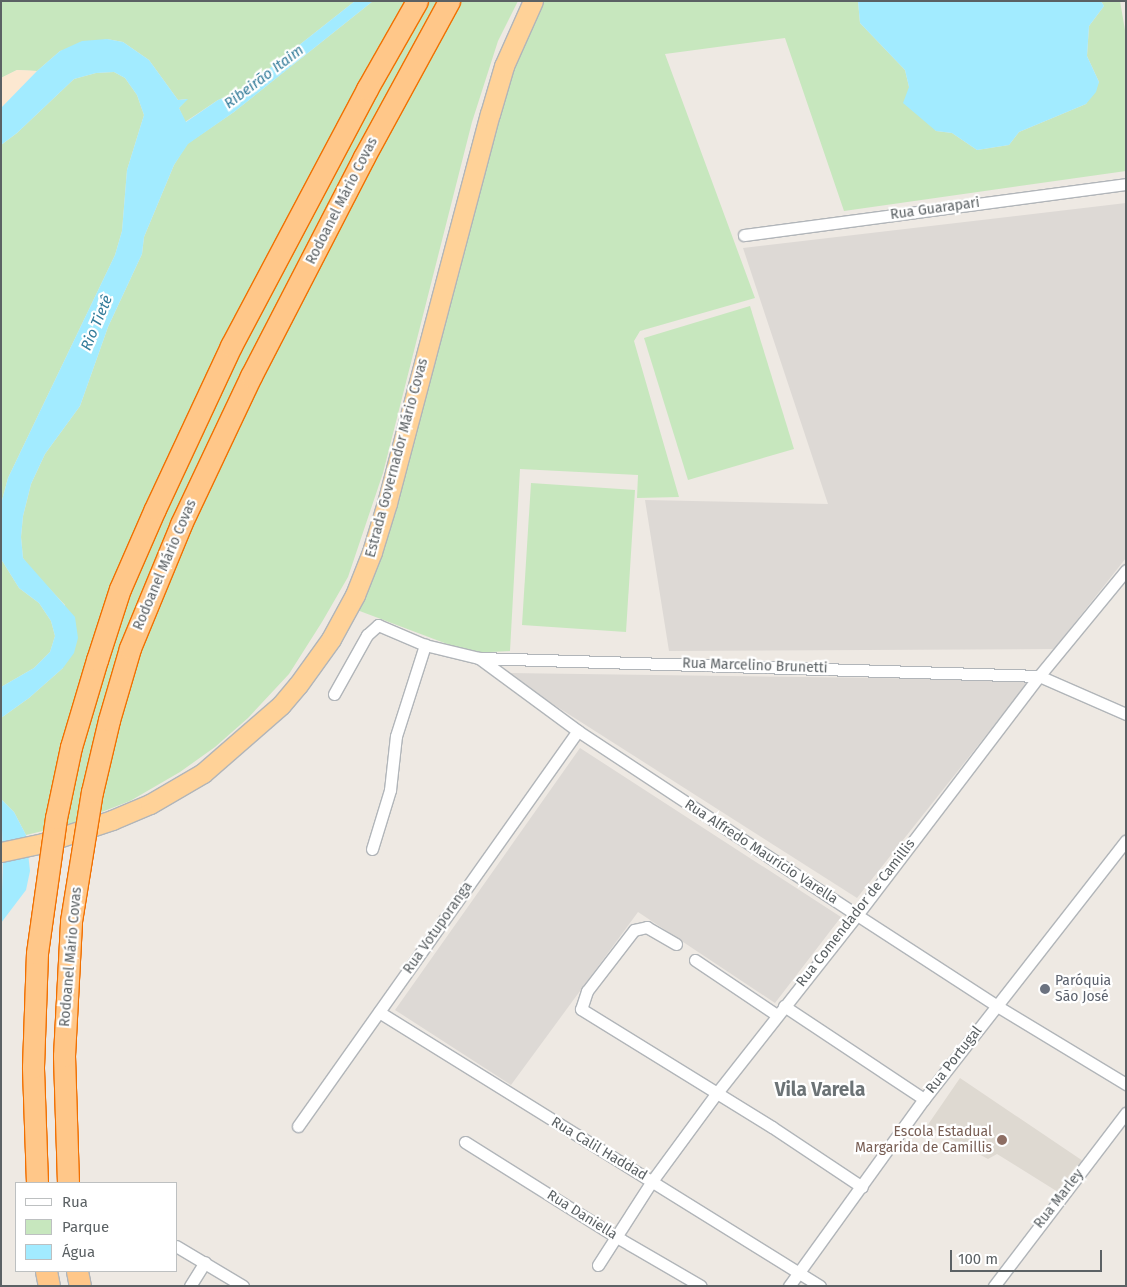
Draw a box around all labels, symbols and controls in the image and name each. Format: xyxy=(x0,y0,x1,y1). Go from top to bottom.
water label: Ribeirão Itaim xyxy=(221,41,307,113)
street label: Rodoanel Mário Covas xyxy=(303,135,381,267)
street label: Rua Guarapari xyxy=(889,194,981,224)
water label: Rio Tietê xyxy=(77,293,117,353)
street label: Estrada Governador Mário Covas xyxy=(362,357,432,559)
street label: Rodoanel Mário Covas xyxy=(130,497,200,633)
street label: Rua Marcelino Brunetti xyxy=(682,655,828,677)
street label: Rua Alfredo Maurício Varella xyxy=(681,796,841,908)
street label: Rua Comendador de Camillis xyxy=(793,836,919,990)
street label: Rua Votuporanga xyxy=(400,879,476,977)
street label: Rodoanel Mário Covas xyxy=(57,886,85,1028)
place label: Paróquia São José xyxy=(1055,973,1111,1006)
marker: Paróquia São José xyxy=(1039,983,1051,995)
street label: Rua Portugal xyxy=(922,1023,986,1097)
district label: Vila Varela xyxy=(775,1079,865,1101)
street label: Rua Calil Haddad xyxy=(548,1114,650,1184)
place label: Escola Estadual Margarida de Camillis xyxy=(855,1124,992,1156)
marker: Escola Estadual Margarida de Camillis xyxy=(996,1134,1008,1146)
street label: Rua Marley xyxy=(1031,1166,1087,1232)
legend xyxy=(15,1182,178,1272)
street label: Rua Daniella xyxy=(544,1187,620,1243)
text: Rua xyxy=(62,1193,88,1211)
text: Parque xyxy=(62,1218,109,1236)
scale bar xyxy=(952,1240,1104,1272)
text: Água xyxy=(62,1243,95,1261)
text: 100 m xyxy=(958,1250,998,1268)

